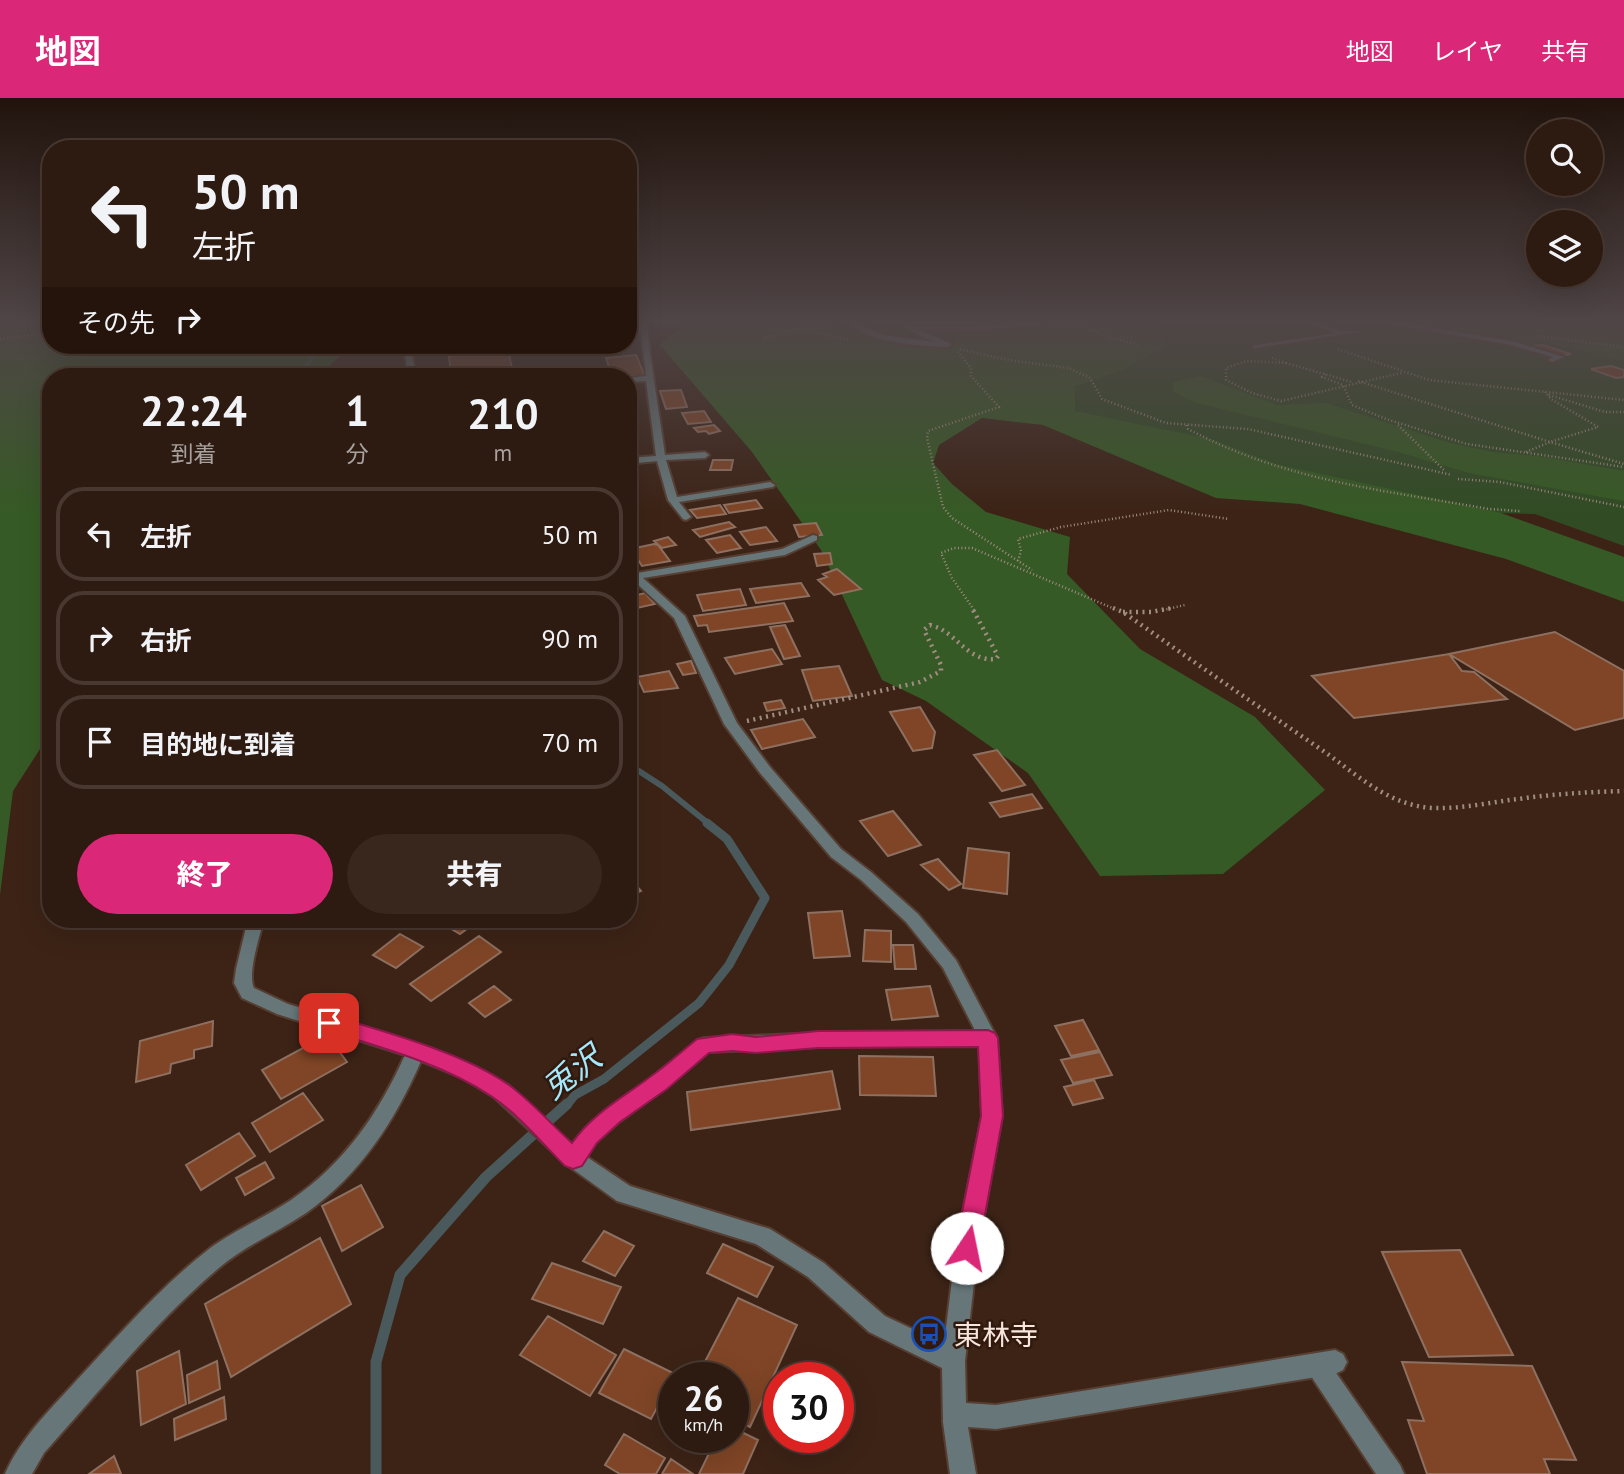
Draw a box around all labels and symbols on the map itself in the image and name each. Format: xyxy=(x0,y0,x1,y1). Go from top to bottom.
pin xyxy=(299,993,359,1053)
water label: 兎沢 xyxy=(533,1034,612,1108)
position arrow xyxy=(930,1211,1004,1285)
bus stop icon: 東林寺 xyxy=(910,1315,948,1353)
place label: 東林寺 xyxy=(954,1316,1038,1353)
speed limit sign: 30 xyxy=(763,1362,854,1453)

